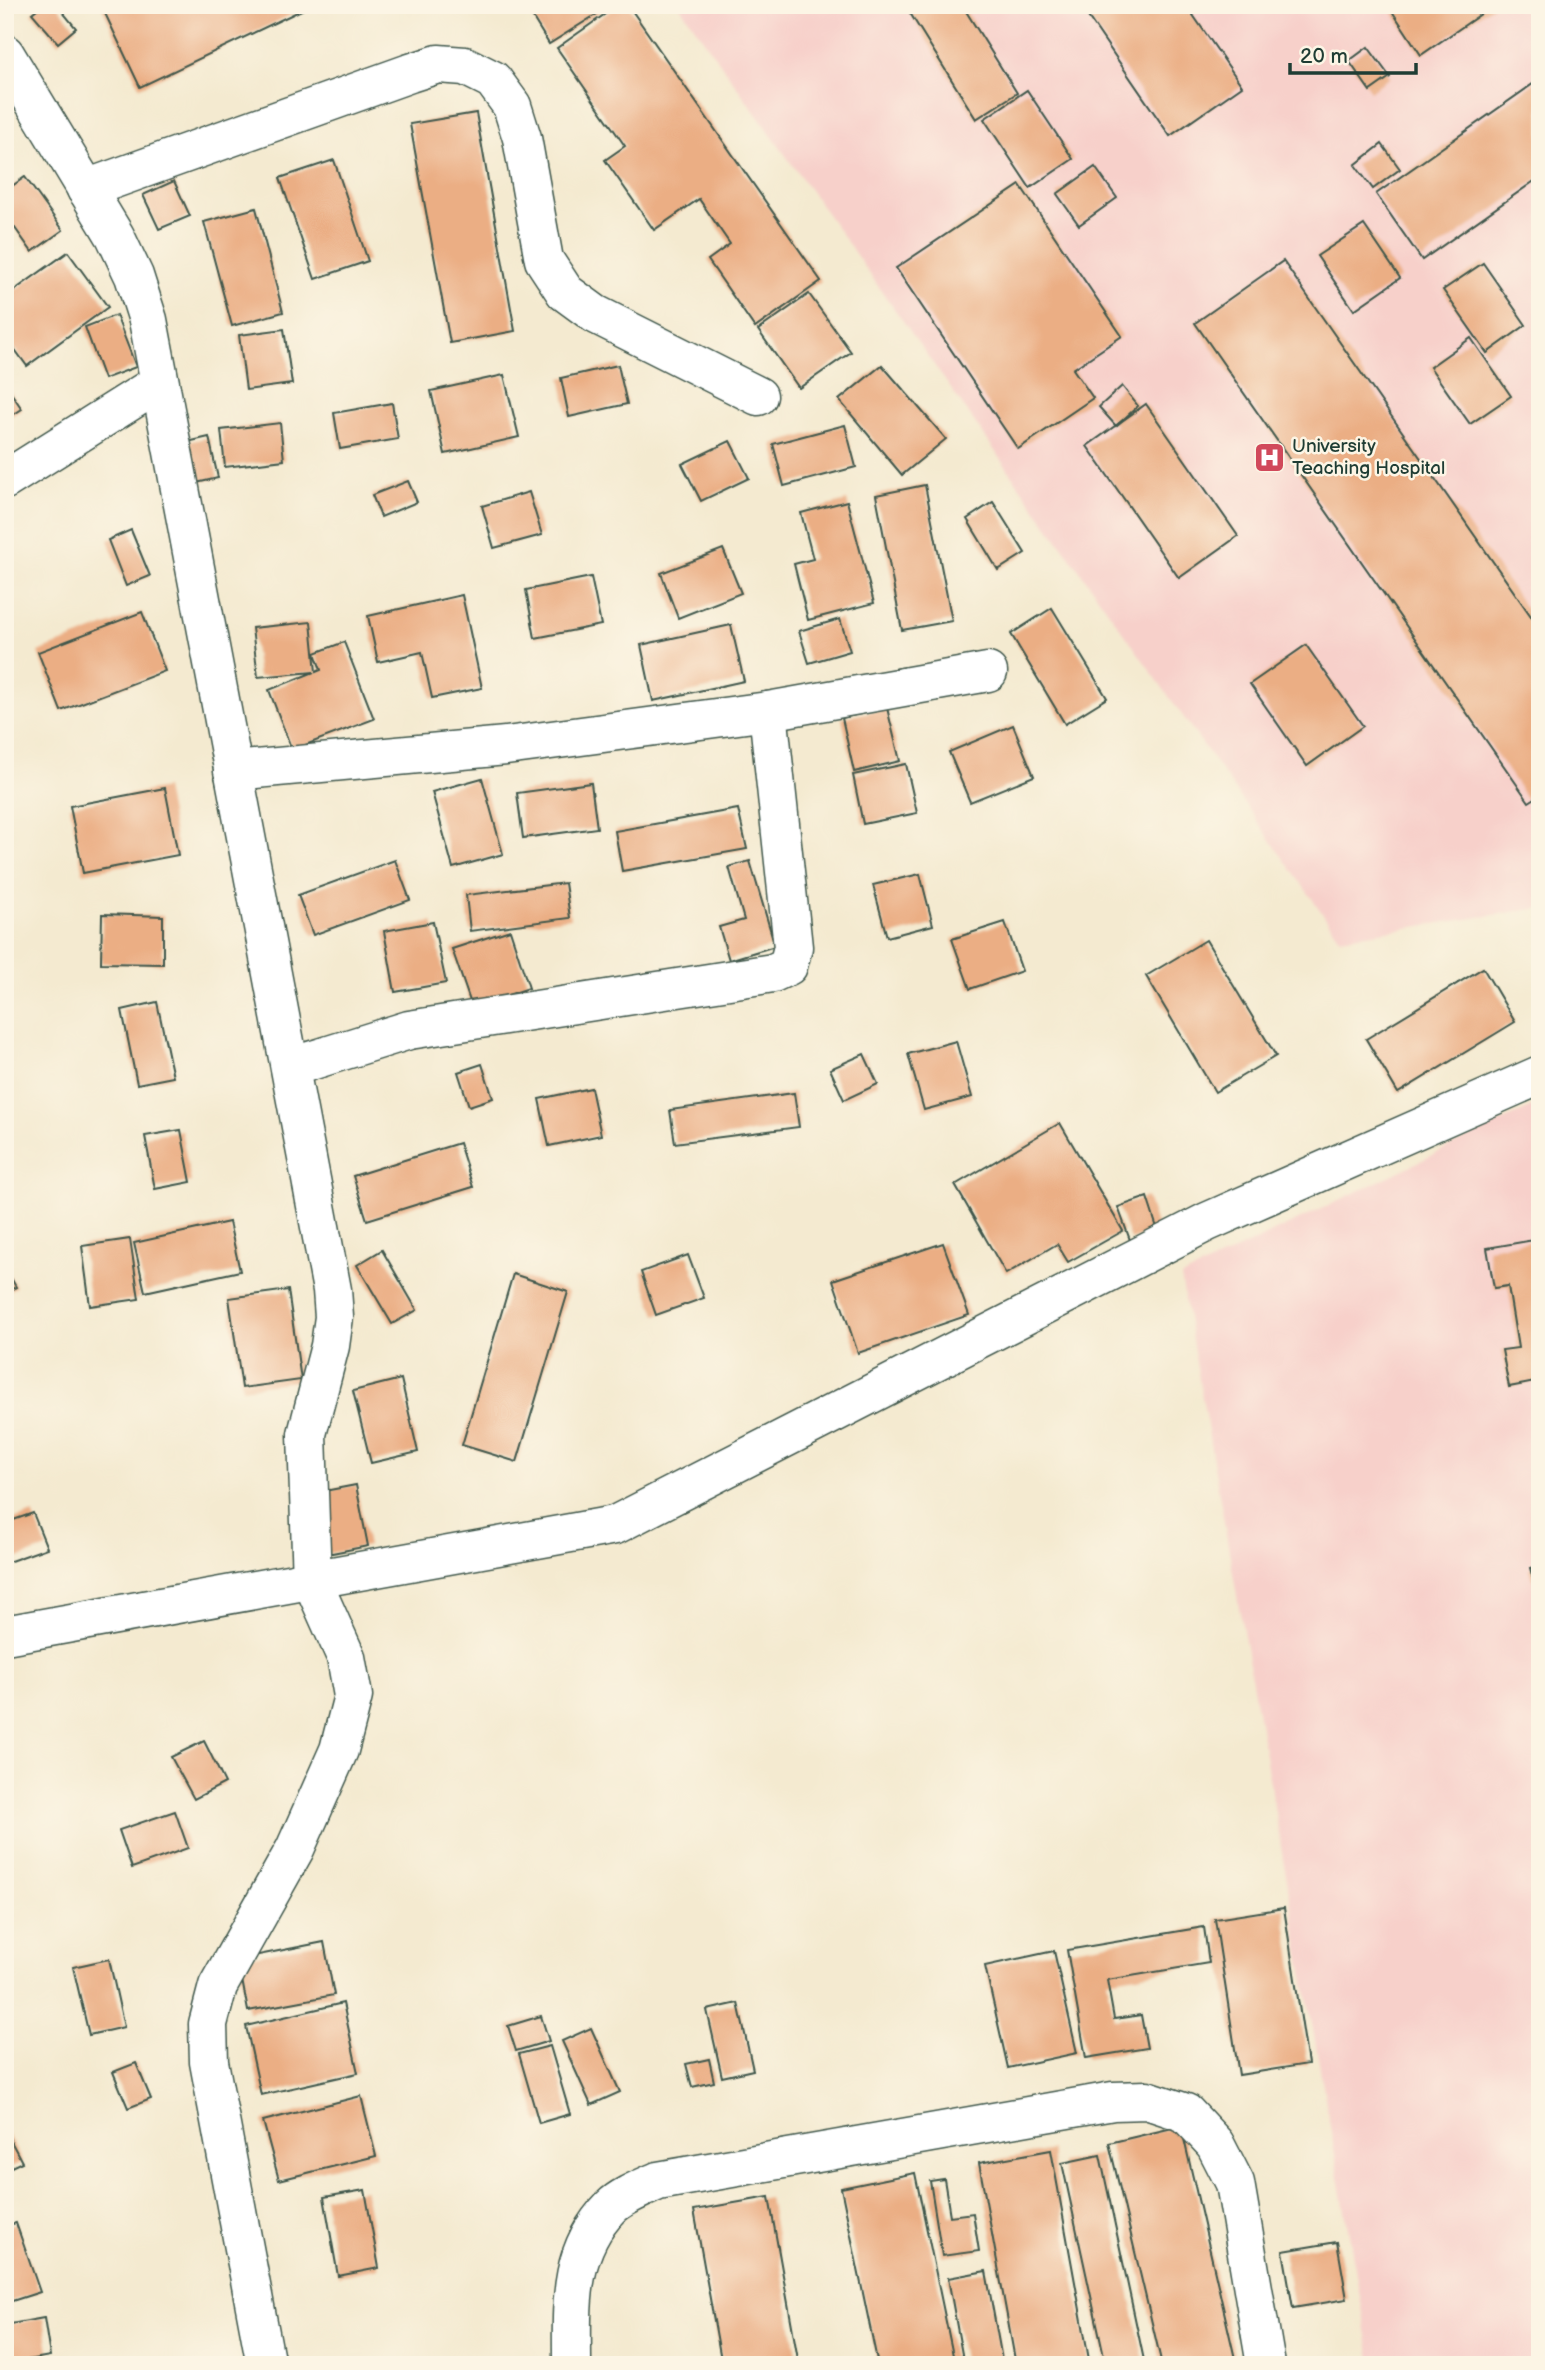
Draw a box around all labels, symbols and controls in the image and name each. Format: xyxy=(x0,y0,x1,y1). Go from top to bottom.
scale bar xyxy=(1290,32,1416,76)
text: 20 m xyxy=(1300,44,1348,69)
place label: University Teaching Hospital xyxy=(1292,435,1445,480)
hospital icon: University Teaching Hospital xyxy=(1252,440,1286,474)

